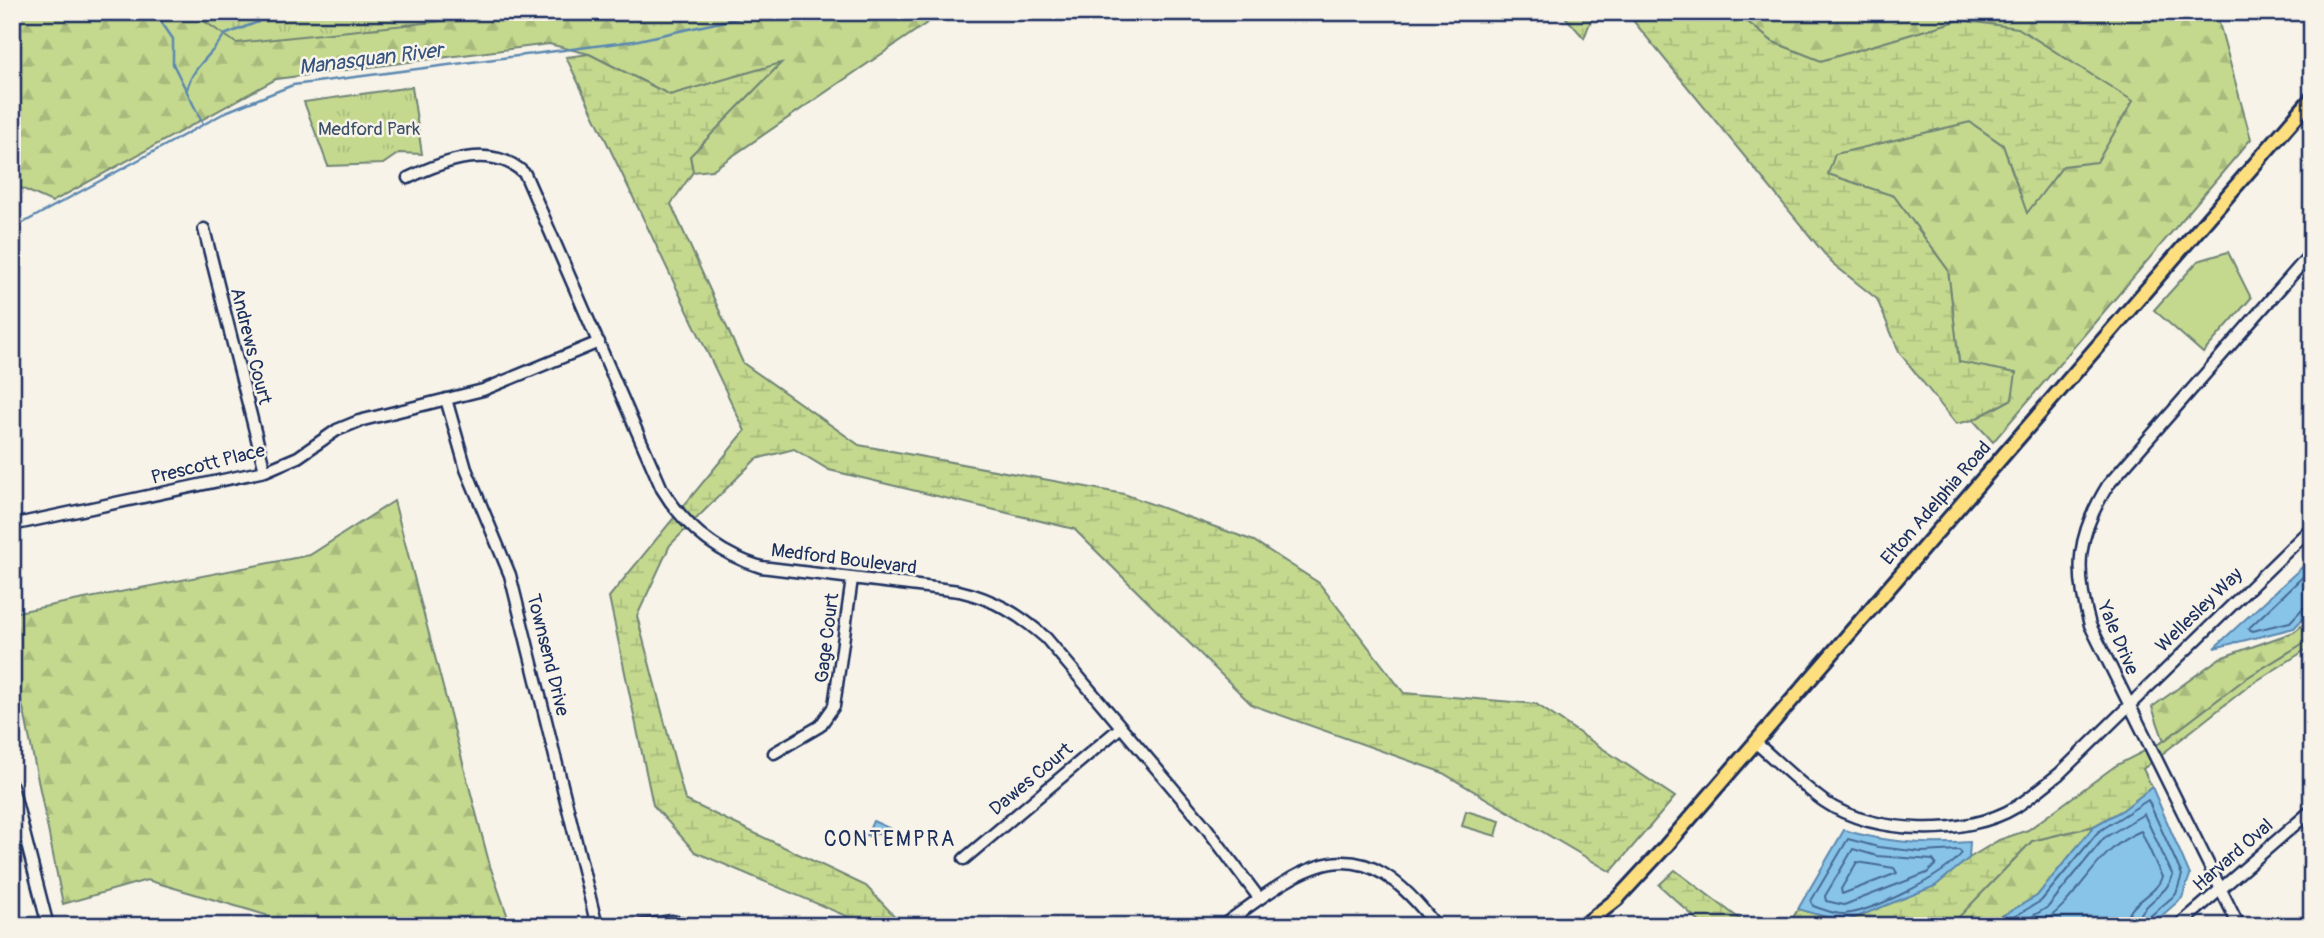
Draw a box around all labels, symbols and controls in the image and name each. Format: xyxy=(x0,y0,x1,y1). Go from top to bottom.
water label: Manasquan River xyxy=(297,36,447,81)
park label: Medford Park xyxy=(318,117,420,141)
street label: Andrews Court xyxy=(225,285,277,407)
street label: Elton Adelphia Road xyxy=(1876,436,1996,570)
street label: Prescott Place xyxy=(149,438,268,490)
street label: Medford Boulevard xyxy=(770,538,918,580)
street label: Wellesley Way xyxy=(2150,563,2248,657)
street label: Townsend Drive xyxy=(521,591,575,719)
street label: Gage Court xyxy=(810,591,844,684)
street label: Yale Drive xyxy=(2091,597,2144,679)
street label: Dawes Court xyxy=(984,737,1078,821)
street label: Harvard Oval xyxy=(2188,814,2278,896)
district label: CONTEMPRA xyxy=(824,826,956,853)

